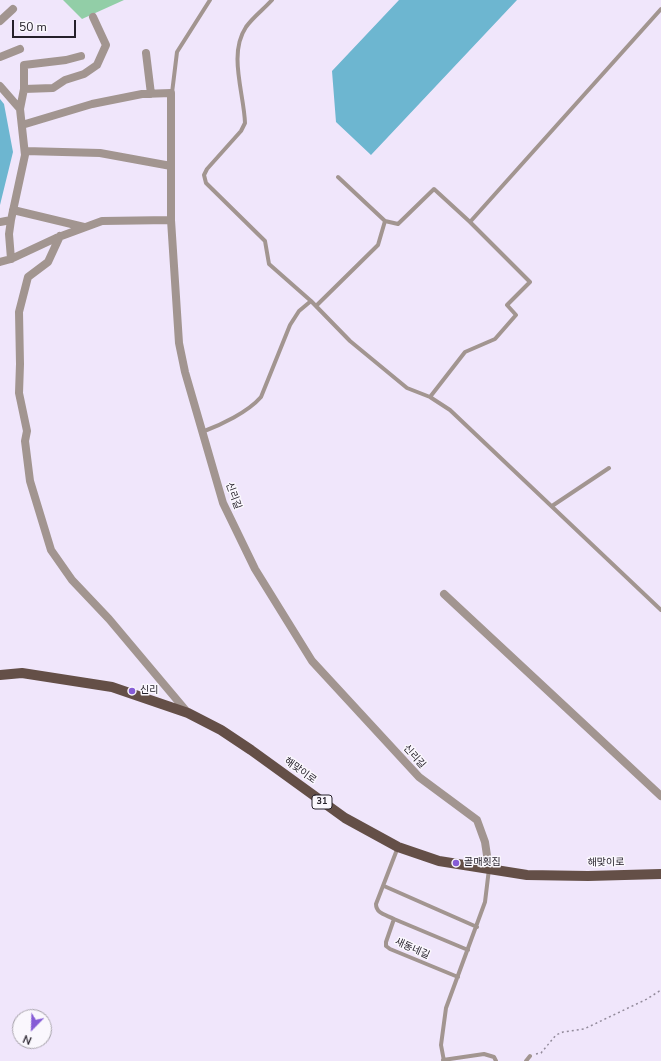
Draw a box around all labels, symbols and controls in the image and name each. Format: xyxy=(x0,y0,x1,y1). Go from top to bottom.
scale bar xyxy=(14,12,78,38)
text: 50 m xyxy=(19,19,47,35)
street label: 신리길 xyxy=(223,481,243,511)
place label: 신리 xyxy=(140,685,158,697)
marker: 신리 xyxy=(127,686,137,696)
street label: 신리길 xyxy=(400,743,428,771)
street label: 해맞이로 xyxy=(282,755,318,787)
road number: 31 xyxy=(312,795,332,809)
place label: 골매횟집 xyxy=(464,857,501,869)
street label: 해맞이로 xyxy=(587,857,625,869)
marker: 골매횟집 xyxy=(451,858,461,868)
street label: 새동네길 xyxy=(393,936,431,962)
north arrow xyxy=(12,1009,52,1049)
text: N xyxy=(21,1031,34,1048)

